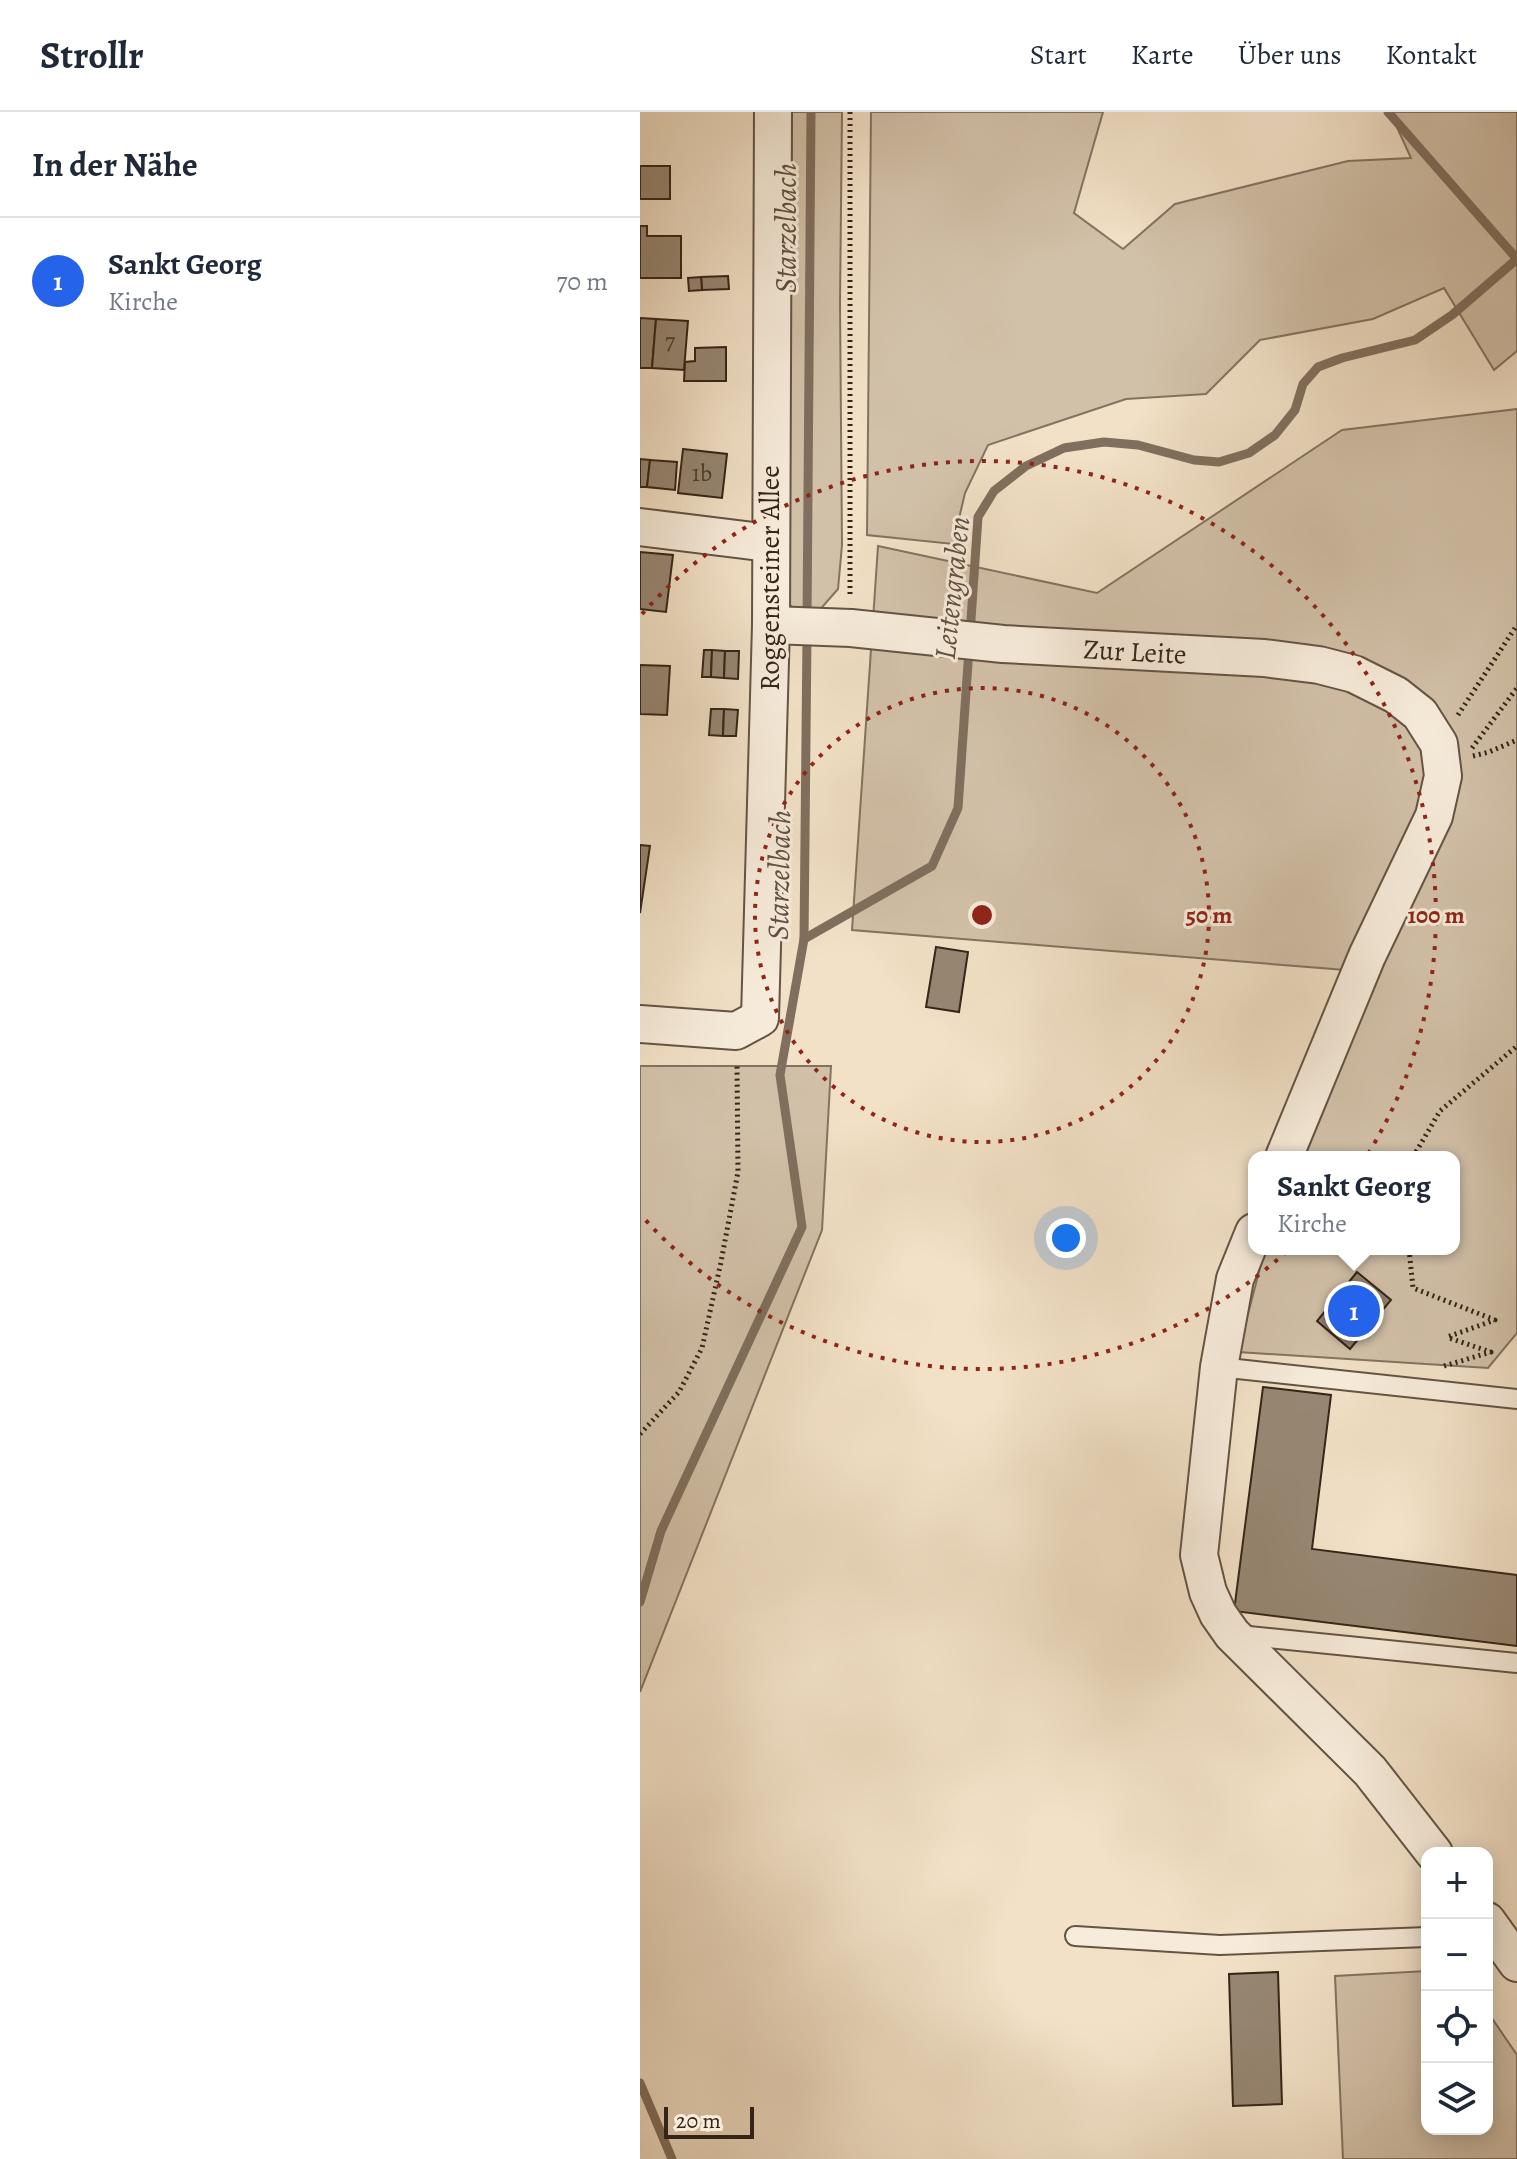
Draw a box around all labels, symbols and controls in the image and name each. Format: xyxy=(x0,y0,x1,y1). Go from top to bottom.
text: Strollr xyxy=(40,29,144,81)
text: Start xyxy=(1030,36,1087,74)
text: Karte xyxy=(1131,36,1194,74)
text: Über uns xyxy=(1238,36,1342,74)
text: Kontakt xyxy=(1386,36,1477,74)
text: In der Nähe xyxy=(32,141,198,188)
water label: Starzelbach xyxy=(766,163,806,293)
text: Sankt Georg xyxy=(108,244,262,284)
text: 1 xyxy=(53,264,63,299)
text: 70 m xyxy=(556,264,608,299)
text: Kirche xyxy=(108,284,178,319)
house number: 7 xyxy=(665,325,676,357)
house number: 1b xyxy=(692,457,712,489)
street label: Roggensteiner Allee xyxy=(751,465,789,691)
water label: Leitengraben xyxy=(925,514,979,662)
street label: Zur Leite xyxy=(1082,630,1188,674)
water label: Starzelbach xyxy=(758,809,800,941)
text: 50 m xyxy=(1186,899,1232,931)
text: 100 m xyxy=(1407,899,1465,931)
centre of rings xyxy=(968,901,996,929)
popup xyxy=(1248,1151,1460,1255)
text: Sankt Georg xyxy=(1277,1166,1431,1206)
text: Kirche xyxy=(1277,1206,1347,1241)
your location xyxy=(1046,1218,1086,1258)
pin: 1 xyxy=(1328,1281,1380,1341)
map controls xyxy=(1421,1847,1493,2135)
button: + xyxy=(1421,1847,1493,1919)
button: − xyxy=(1421,1919,1493,1991)
button: locate xyxy=(1421,1991,1493,2063)
button: layers xyxy=(1421,2063,1493,2135)
scale bar xyxy=(664,2103,754,2139)
text: 20 m xyxy=(676,2106,721,2136)

